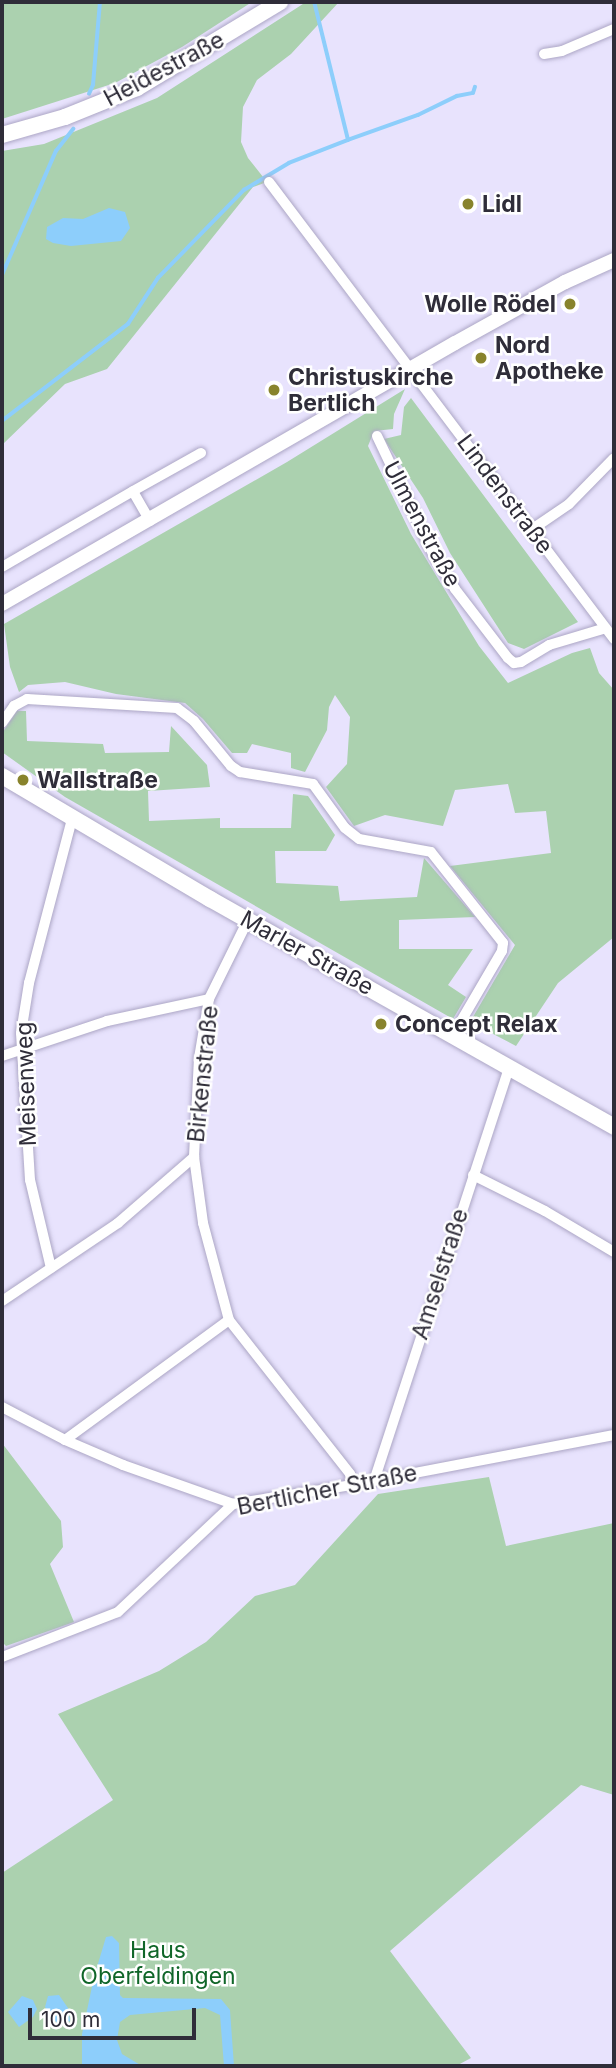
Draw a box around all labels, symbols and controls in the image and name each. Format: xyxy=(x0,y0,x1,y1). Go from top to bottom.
street label: Heidestraße xyxy=(99,26,229,112)
place label: Lidl xyxy=(482,190,522,218)
marker: Lidl xyxy=(460,196,476,212)
place label: Wolle Rödel xyxy=(424,290,556,318)
marker: Wolle Rödel xyxy=(562,296,578,312)
place label: Nord Apotheke xyxy=(495,331,604,385)
marker: Nord Apotheke xyxy=(473,350,489,366)
place label: Christuskirche Bertlich xyxy=(288,363,454,417)
marker: Christuskirche Bertlich xyxy=(266,382,282,398)
street label: Lindenstraße xyxy=(451,429,559,559)
street label: Ulmenstraße xyxy=(377,456,467,592)
place label: Wallstraße xyxy=(37,766,158,794)
marker: Wallstraße xyxy=(15,772,31,788)
street label: Marler Straße xyxy=(235,905,379,1001)
street label: Birkenstraße xyxy=(182,1004,224,1144)
place label: Concept Relax xyxy=(395,1010,557,1038)
marker: Concept Relax xyxy=(373,1016,389,1032)
street label: Meisenweg xyxy=(10,1021,42,1147)
street label: Amselstraße xyxy=(406,1205,474,1343)
street label: Bertlicher Straße xyxy=(235,1459,419,1521)
park label: Haus Oberfeldingen xyxy=(80,1936,236,1990)
scale bar xyxy=(32,1994,200,2038)
text: 100 m xyxy=(41,2007,100,2032)

